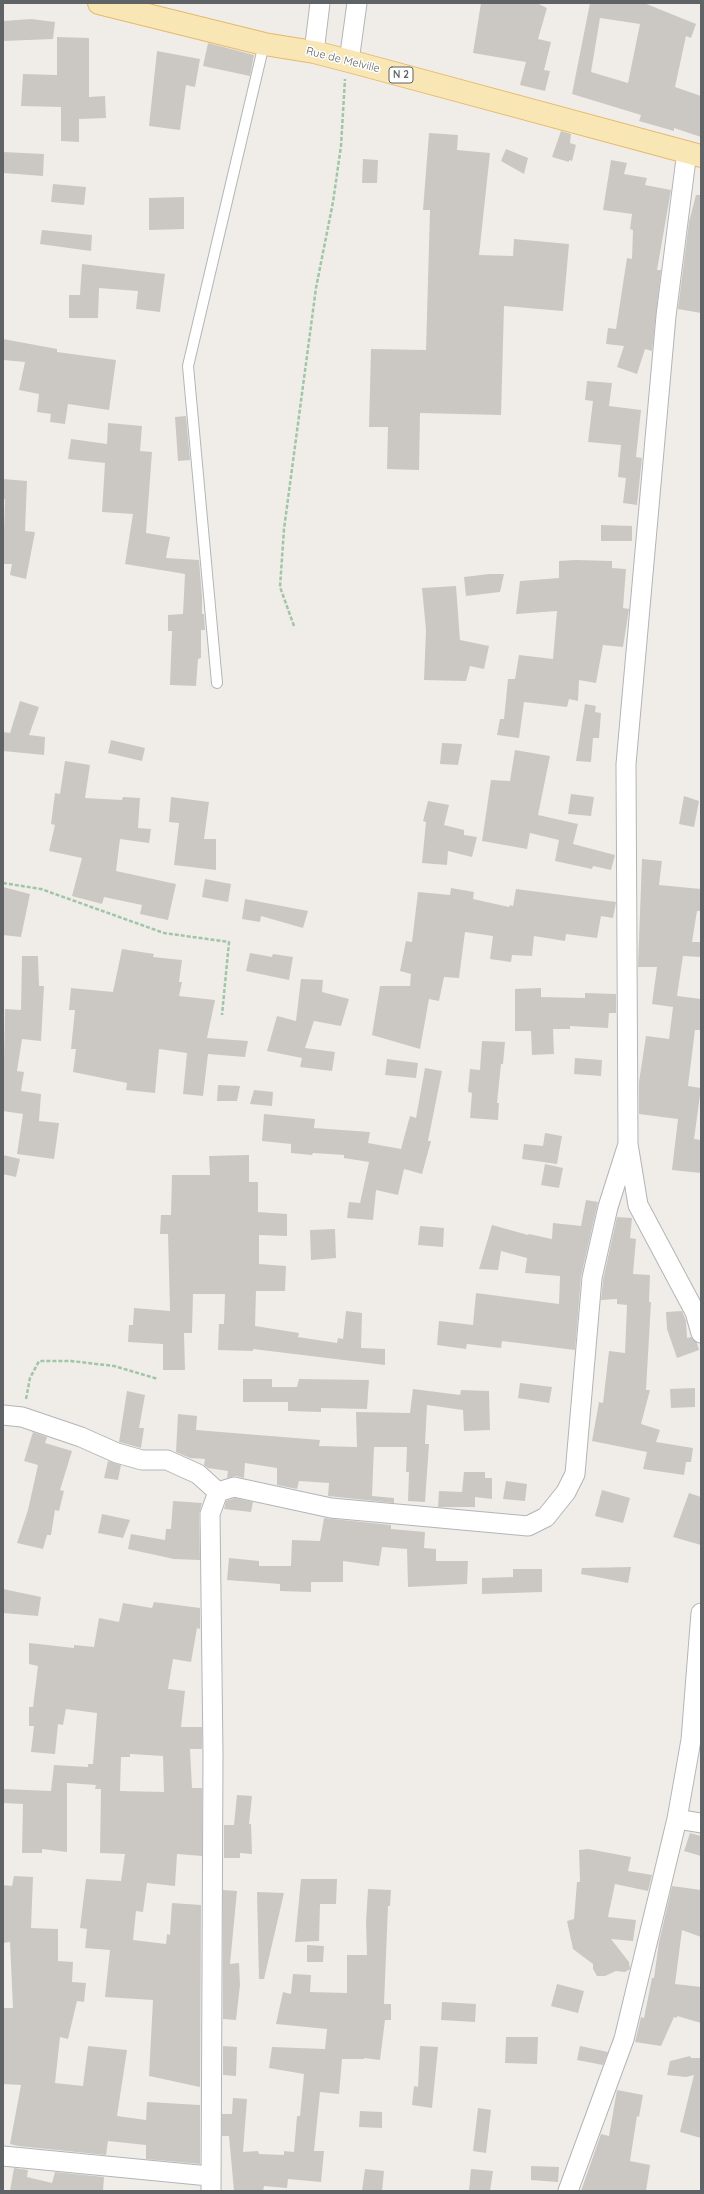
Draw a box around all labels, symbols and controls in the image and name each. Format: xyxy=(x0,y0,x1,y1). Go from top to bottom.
street label: Rue de Melville xyxy=(305,44,381,76)
road number: N 2 xyxy=(389,67,413,83)

